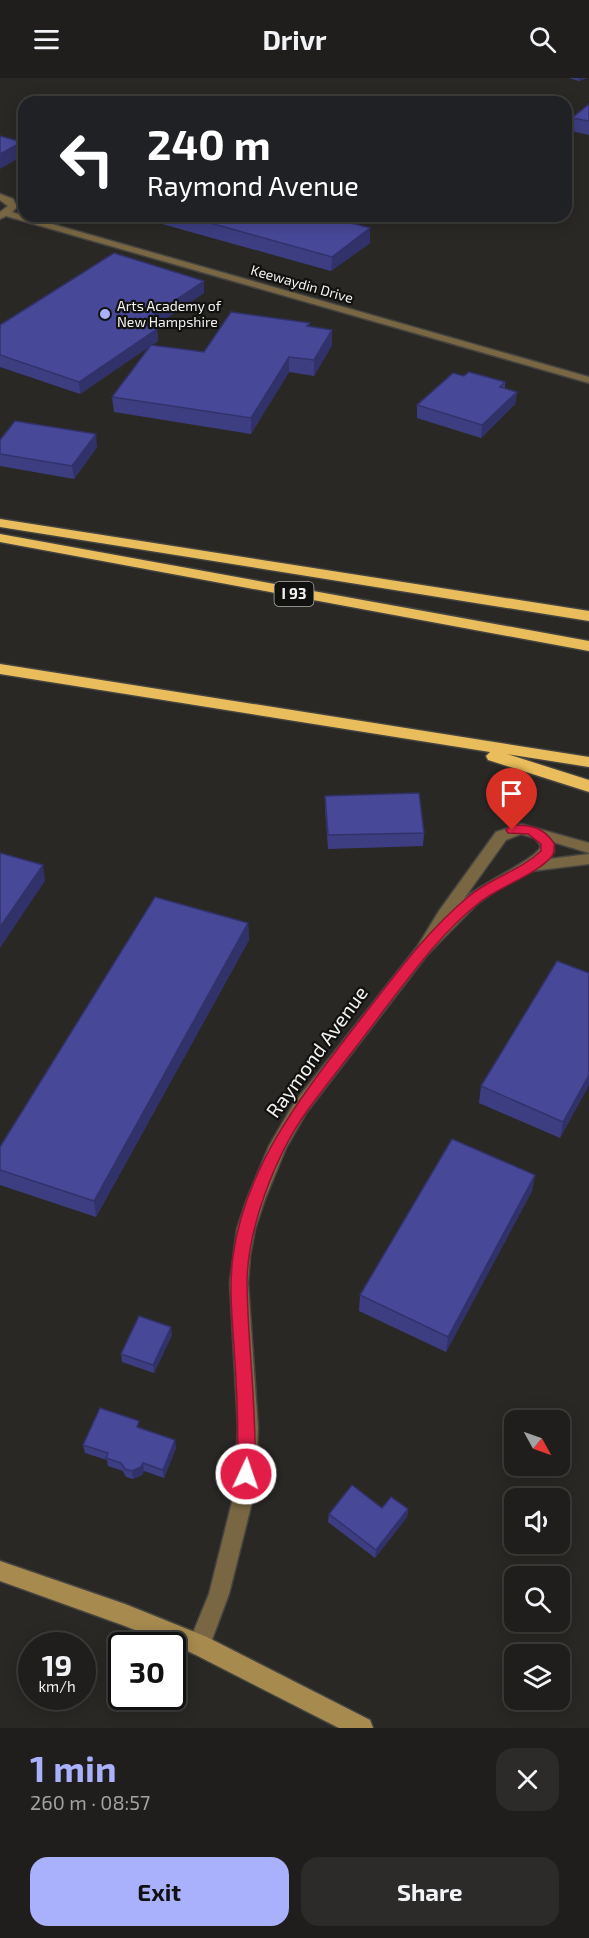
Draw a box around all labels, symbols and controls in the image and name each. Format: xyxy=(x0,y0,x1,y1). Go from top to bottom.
icon: menu xyxy=(30,23,63,56)
text: Drivr xyxy=(262,23,327,55)
icon: search xyxy=(526,23,559,56)
text: 240 m xyxy=(147,118,271,168)
icon: left xyxy=(48,120,126,198)
text: Raymond Avenue xyxy=(147,169,359,201)
street label: Keewaydin Drive xyxy=(249,261,355,306)
place label: Arts Academy of New Hampshire xyxy=(117,297,222,330)
marker: Arts Academy of New Hampshire xyxy=(98,307,112,321)
road number: I 93 xyxy=(274,582,314,606)
pin xyxy=(486,768,537,830)
icon: arrive xyxy=(495,777,528,810)
street label: Raymond Avenue xyxy=(260,981,372,1122)
north arrow xyxy=(504,1410,570,1476)
map controls xyxy=(504,1410,570,1710)
position arrow xyxy=(214,1442,278,1506)
button: sound xyxy=(504,1488,570,1554)
button: search xyxy=(504,1566,570,1632)
speed limit sign: 30 xyxy=(108,1632,186,1710)
button: layers xyxy=(504,1644,570,1710)
text: 19 xyxy=(42,1646,72,1682)
text: km/h xyxy=(38,1677,76,1695)
text: 1 min xyxy=(30,1746,117,1789)
button: close xyxy=(496,1748,559,1811)
text: 260 m · 08:57 xyxy=(30,1790,150,1814)
button: Exit xyxy=(30,1857,289,1926)
button: Share xyxy=(301,1857,559,1926)

